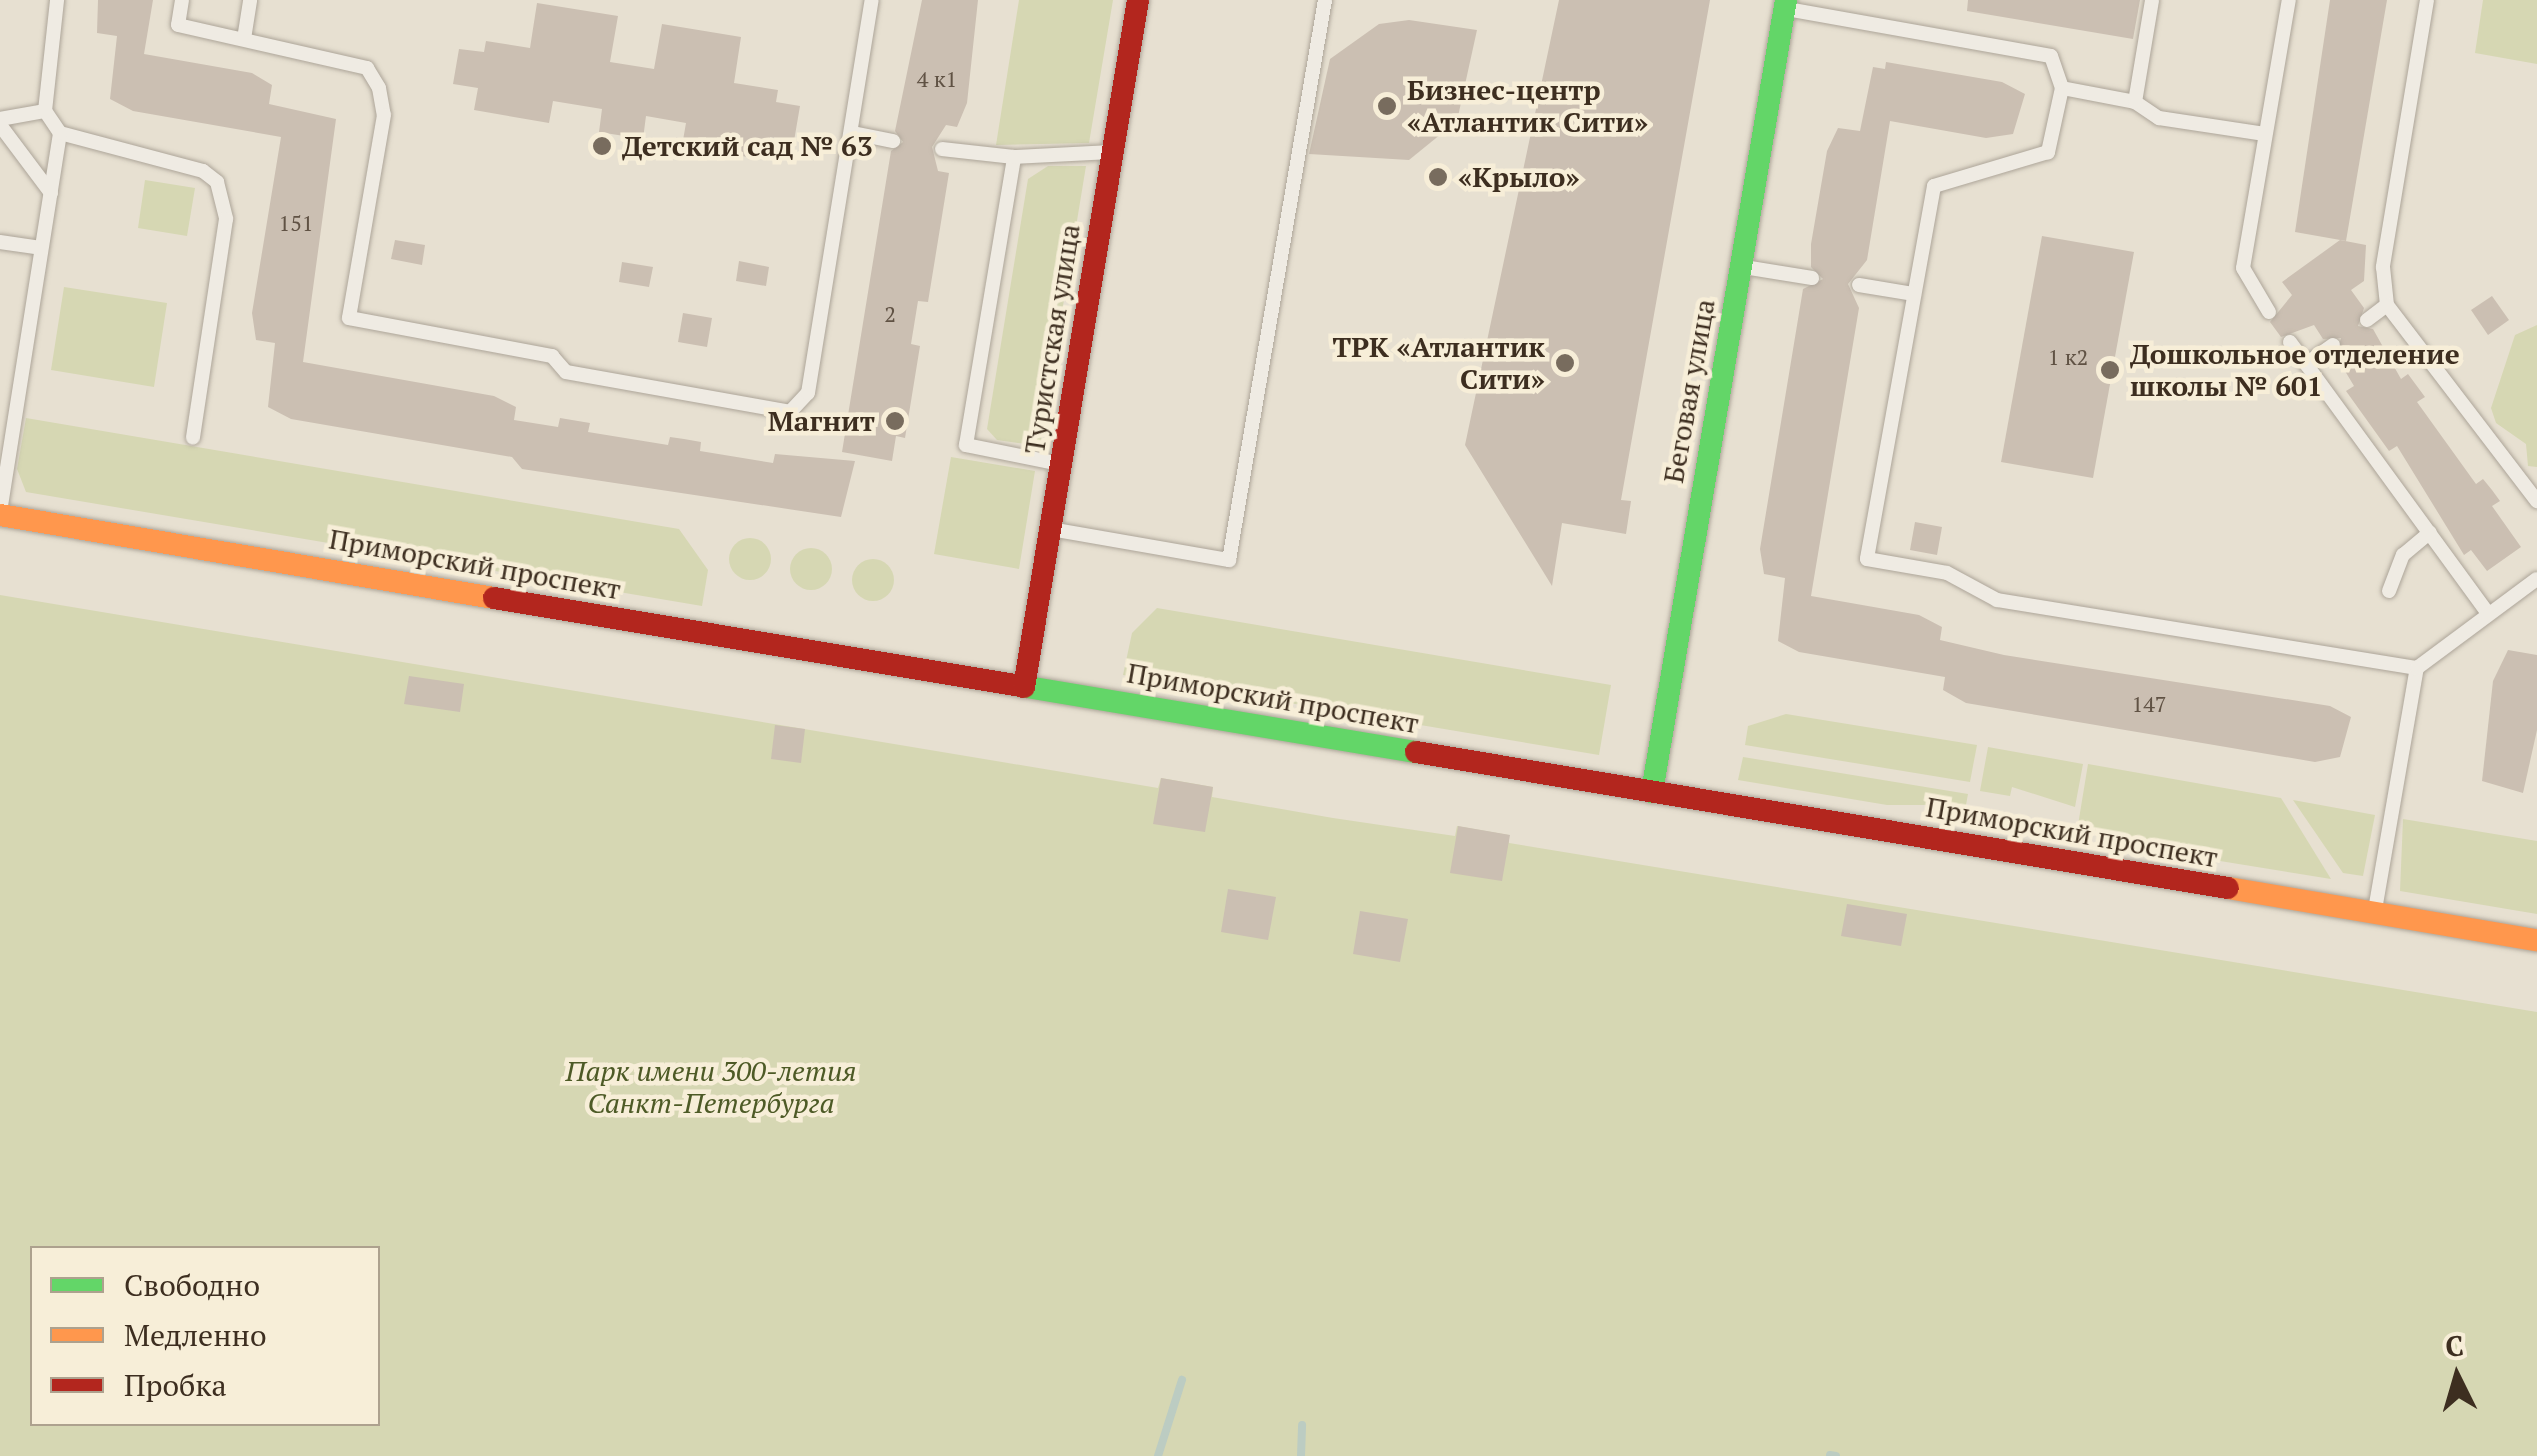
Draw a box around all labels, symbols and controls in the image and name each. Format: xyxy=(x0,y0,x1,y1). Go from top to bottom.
house number: 4 к1 xyxy=(917,66,957,92)
place label: Бизнес-центр «Атлантик Сити» xyxy=(1407,73,1648,139)
marker: Бизнес-центр «Атлантик Сити» xyxy=(1376,95,1398,117)
place label: Детский сад № 63 xyxy=(622,129,873,163)
marker: Детский сад № 63 xyxy=(591,135,613,157)
place label: «Крыло» xyxy=(1458,160,1580,194)
marker: «Крыло» xyxy=(1427,166,1449,188)
house number: 151 xyxy=(278,210,314,236)
street label: Туристская улица xyxy=(1017,222,1087,456)
street label: Беговая улица xyxy=(1656,296,1722,486)
house number: 2 xyxy=(884,301,896,327)
place label: ТРК «Атлантик Сити» xyxy=(1332,330,1545,396)
place label: Дошкольное отделение школы № 601 xyxy=(2130,337,2460,403)
house number: 1 к2 xyxy=(2048,344,2088,370)
marker: ТРК «Атлантик Сити» xyxy=(1554,352,1576,374)
marker: Дошкольное отделение школы № 601 xyxy=(2099,359,2121,381)
place label: Магнит xyxy=(768,404,875,438)
marker: Магнит xyxy=(884,410,906,432)
street label: Приморский проспект xyxy=(327,522,623,606)
street label: Приморский проспект xyxy=(1125,656,1421,740)
house number: 147 xyxy=(2131,691,2167,717)
street label: Приморский проспект xyxy=(1924,790,2220,874)
park label: Парк имени 300-летия Санкт-Петербурга xyxy=(566,1054,856,1120)
legend xyxy=(30,1246,380,1426)
text: Свободно xyxy=(124,1265,260,1305)
text: Медленно xyxy=(124,1315,267,1355)
north arrow xyxy=(2407,1326,2507,1426)
text: С xyxy=(2444,1326,2465,1365)
text: Пробка xyxy=(124,1365,227,1405)

